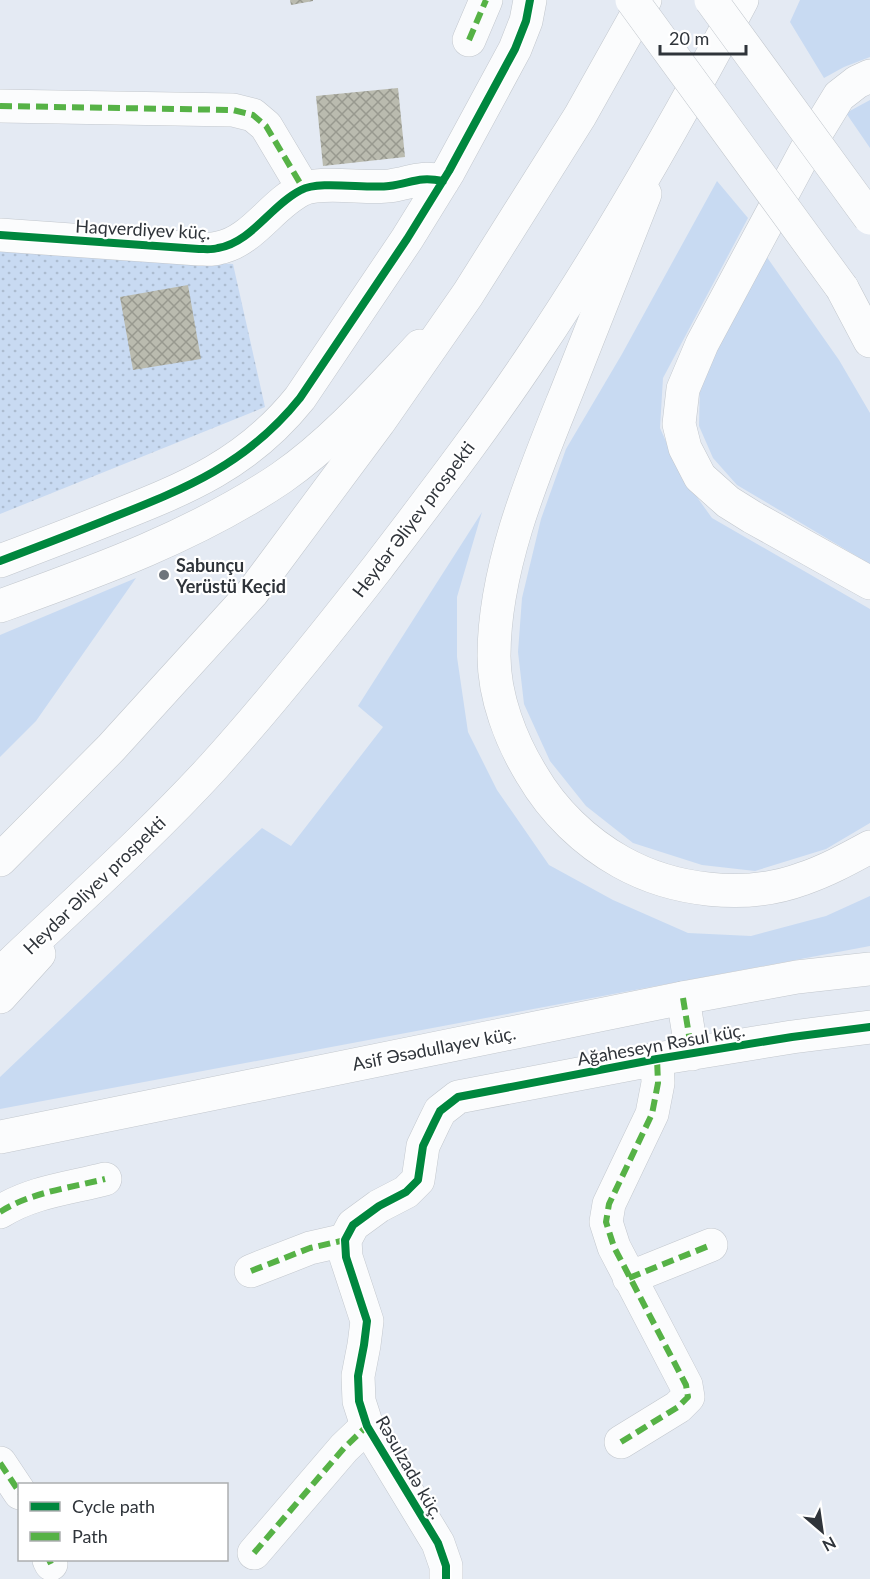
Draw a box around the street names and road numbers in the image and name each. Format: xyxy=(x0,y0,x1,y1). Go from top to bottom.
street label: Haqverdiyev küç. xyxy=(75,214,211,244)
street label: Heydər Əliyev prospekti xyxy=(347,437,479,601)
street label: Heydər Əliyev prospekti xyxy=(18,811,170,959)
street label: Ağaheseyn Rəsul küç. xyxy=(575,1018,747,1070)
street label: Asif Əsədullayev küç. xyxy=(350,1021,518,1075)
street label: Rəsulzadə küç. xyxy=(372,1411,448,1523)

